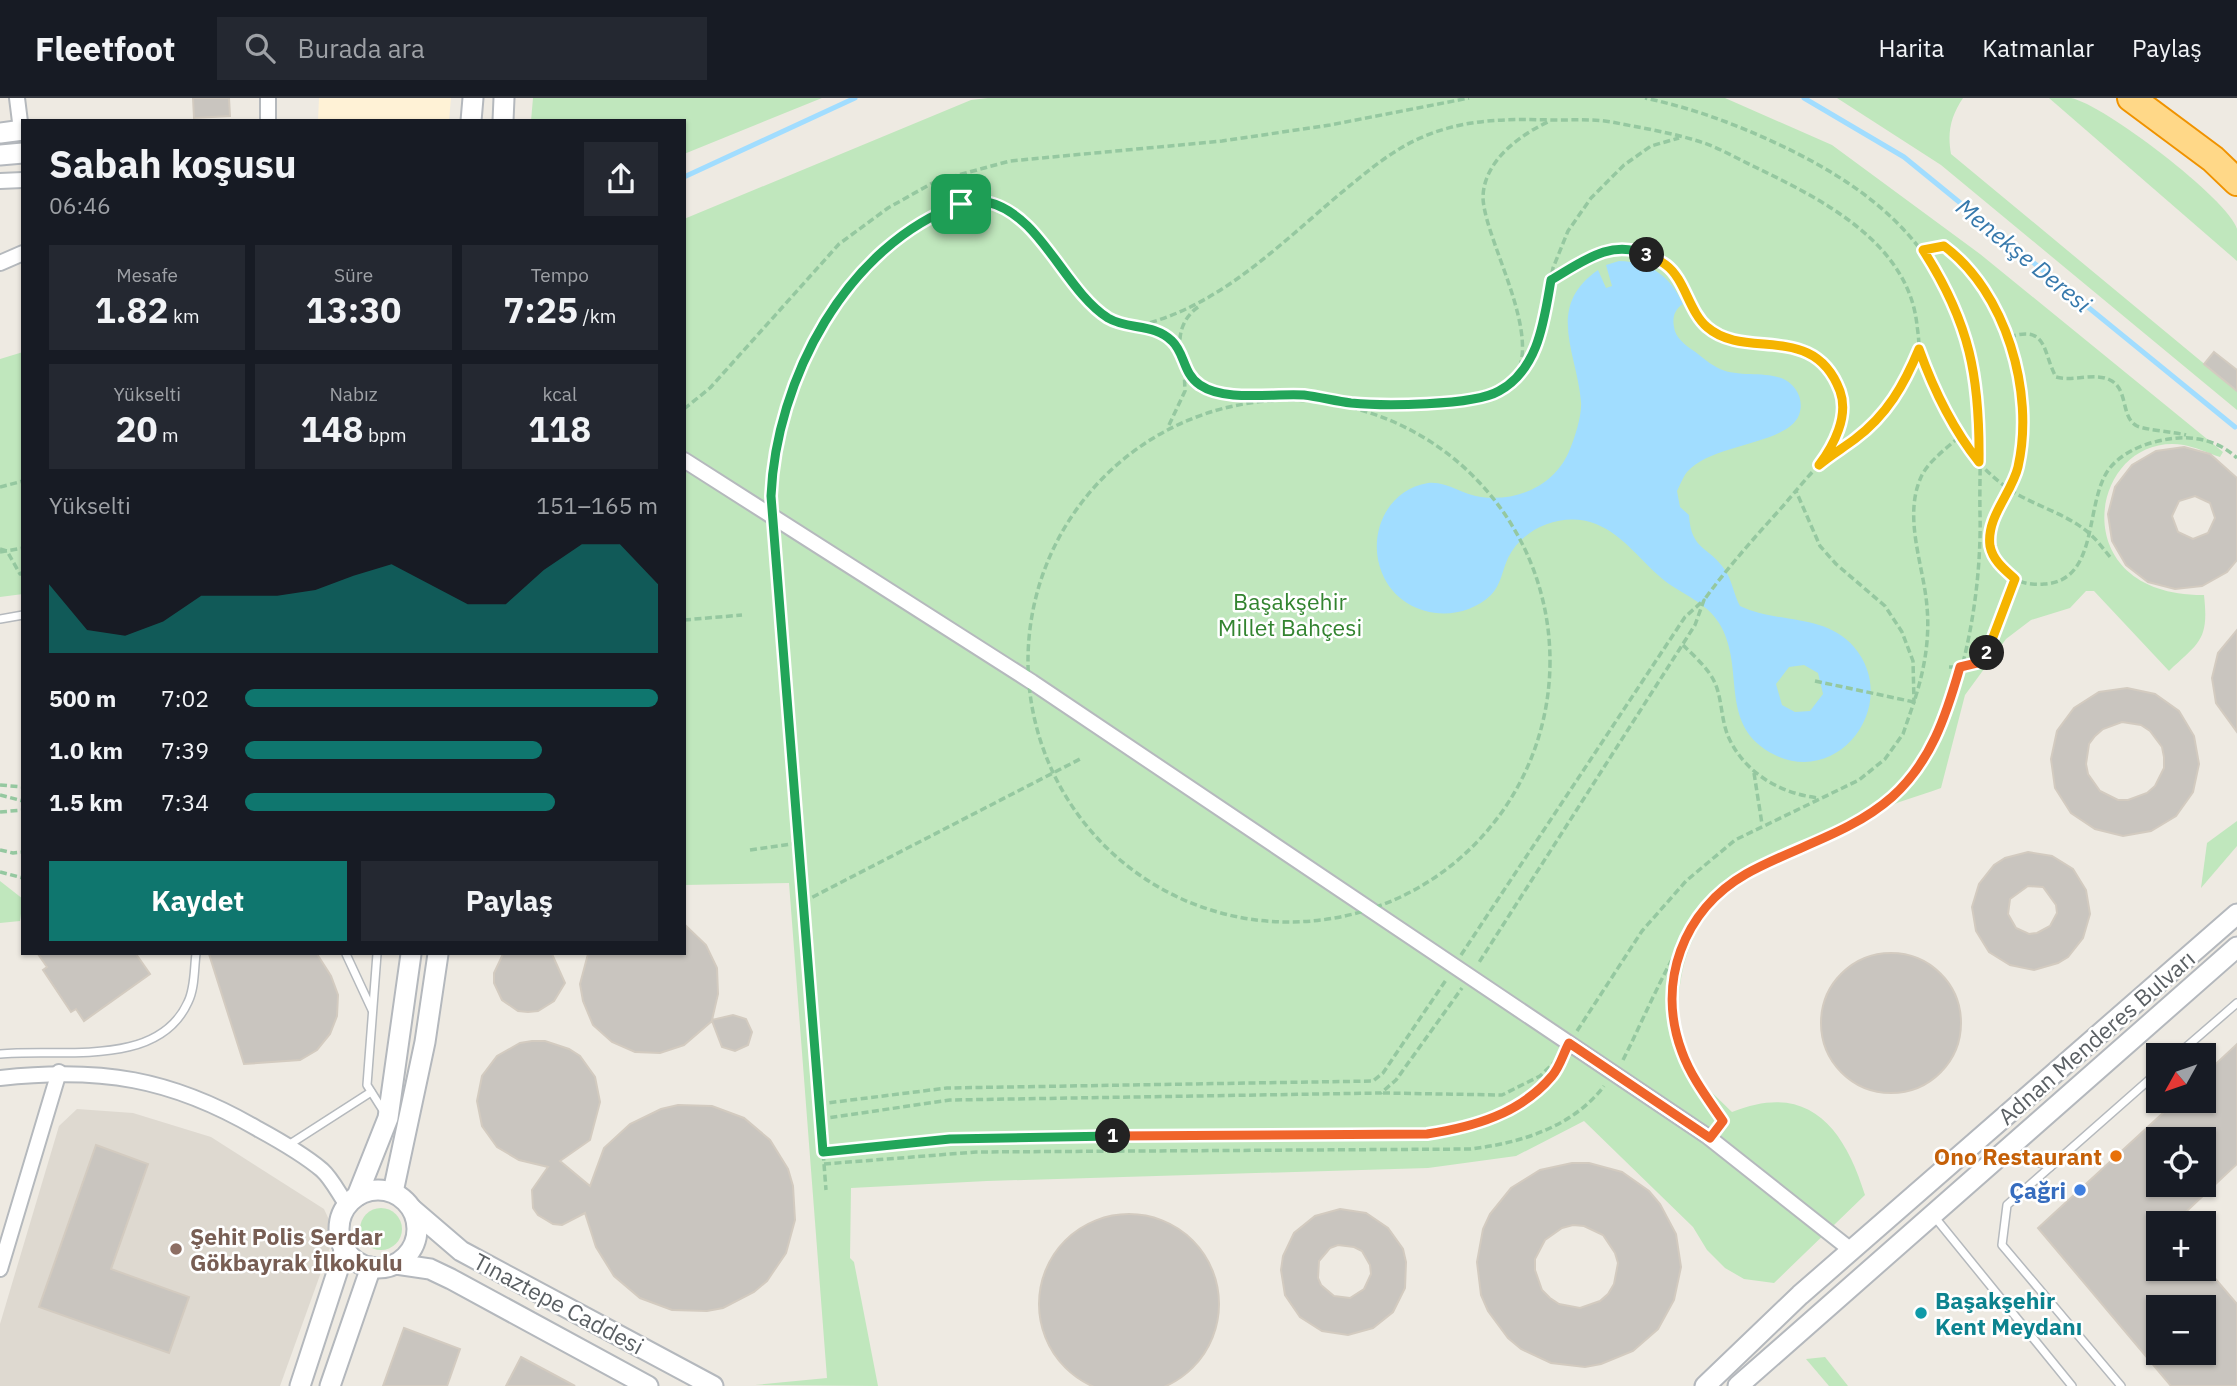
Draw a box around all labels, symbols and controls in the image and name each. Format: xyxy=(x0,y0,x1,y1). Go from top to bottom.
search box xyxy=(217,17,707,80)
text: Fleetfoot xyxy=(35,27,175,70)
icon: search xyxy=(241,29,279,67)
text: Burada ara xyxy=(297,31,425,65)
text: Harita xyxy=(1878,32,1944,64)
text: Katmanlar xyxy=(1982,32,2094,64)
text: Paylaş xyxy=(2132,32,2202,64)
text: Sabah koşusu xyxy=(49,139,297,188)
button: share xyxy=(584,142,658,216)
pin xyxy=(931,174,991,234)
icon: arrive xyxy=(942,185,980,223)
text: 06:46 xyxy=(49,190,111,220)
water label: Menekşe Deresi xyxy=(1950,191,2099,320)
pin: 3 xyxy=(1630,238,1664,272)
text: 3 xyxy=(1641,242,1652,266)
text: Mesafe xyxy=(116,263,178,287)
text: Süre xyxy=(334,263,373,287)
text: Tempo xyxy=(531,263,589,287)
text: 1.82 xyxy=(95,287,169,333)
text: 13:30 xyxy=(306,287,401,333)
text: 7:25 xyxy=(503,287,578,333)
text: km xyxy=(169,304,200,328)
text: /km xyxy=(578,304,616,328)
text: Yükselti xyxy=(113,382,181,406)
text: Nabız xyxy=(329,382,378,406)
text: kcal xyxy=(543,382,577,406)
text: 20 xyxy=(116,406,158,452)
text: 148 xyxy=(300,406,363,452)
text: 118 xyxy=(528,406,591,452)
text: m xyxy=(158,423,179,447)
text: bpm xyxy=(363,423,407,447)
text: Yükselti xyxy=(49,490,131,520)
text: 151–165 m xyxy=(536,490,658,520)
park label: Başakşehir Millet Bahçesi xyxy=(1218,586,1362,642)
pin: 2 xyxy=(1969,636,2004,670)
text: 2 xyxy=(1981,640,1992,664)
text: 500 m xyxy=(49,683,116,713)
text: 7:02 xyxy=(161,683,209,713)
text: 1.0 km xyxy=(49,735,123,765)
text: 7:39 xyxy=(161,735,209,765)
text: 1.5 km xyxy=(49,787,123,817)
text: 7:34 xyxy=(161,787,209,817)
button: Kaydet xyxy=(49,861,347,941)
button: Paylaş xyxy=(361,861,658,941)
street label: Adnan Menderes Bulvarı xyxy=(1991,943,2201,1131)
north arrow xyxy=(2146,1043,2216,1113)
map controls xyxy=(2146,1043,2216,1365)
pin: 1 xyxy=(1096,1118,1130,1154)
text: 1 xyxy=(1107,1123,1118,1147)
button: locate xyxy=(2146,1127,2216,1197)
place label: Ono Restaurant xyxy=(1934,1141,2102,1171)
marker: Ono Restaurant xyxy=(2108,1148,2124,1164)
place label: Çağri xyxy=(2009,1175,2066,1205)
marker: Çağri xyxy=(2072,1182,2088,1198)
button: + xyxy=(2146,1211,2216,1281)
place label: Şehit Polis Serdar Gökbayrak İlkokulu xyxy=(190,1221,403,1277)
marker: Şehit Polis Serdar Gökbayrak İlkokulu xyxy=(168,1241,184,1257)
street label: Tınaztepe Caddesi xyxy=(469,1245,649,1361)
place label: Başakşehir Kent Meydanı xyxy=(1935,1285,2082,1341)
button: − xyxy=(2146,1295,2216,1365)
marker: Başakşehir Kent Meydanı xyxy=(1913,1305,1929,1321)

